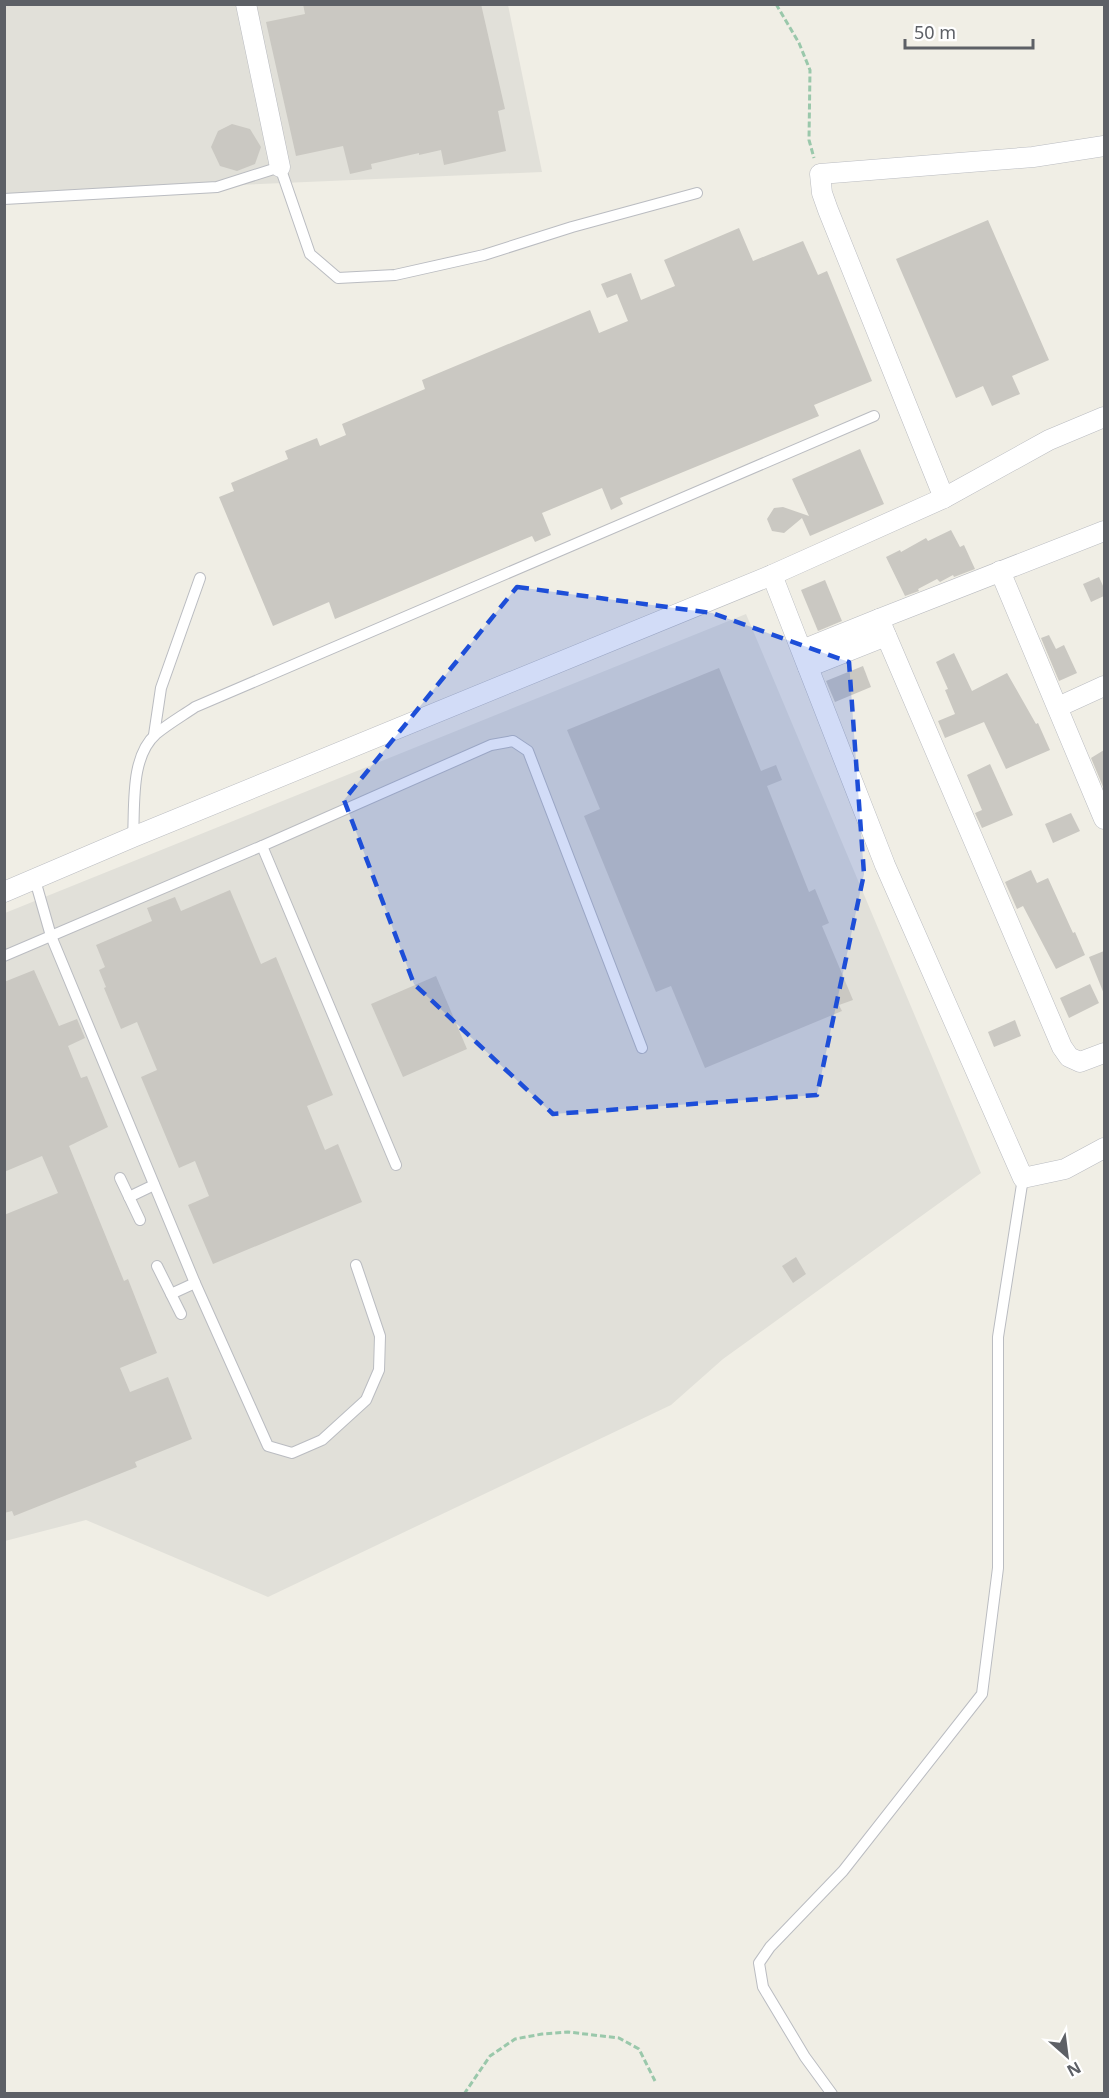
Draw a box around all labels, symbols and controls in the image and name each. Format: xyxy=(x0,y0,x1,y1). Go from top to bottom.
scale bar xyxy=(905,12,1032,50)
text: 50 m xyxy=(914,20,956,44)
north arrow xyxy=(1037,2026,1097,2086)
text: N xyxy=(1063,2056,1085,2082)

